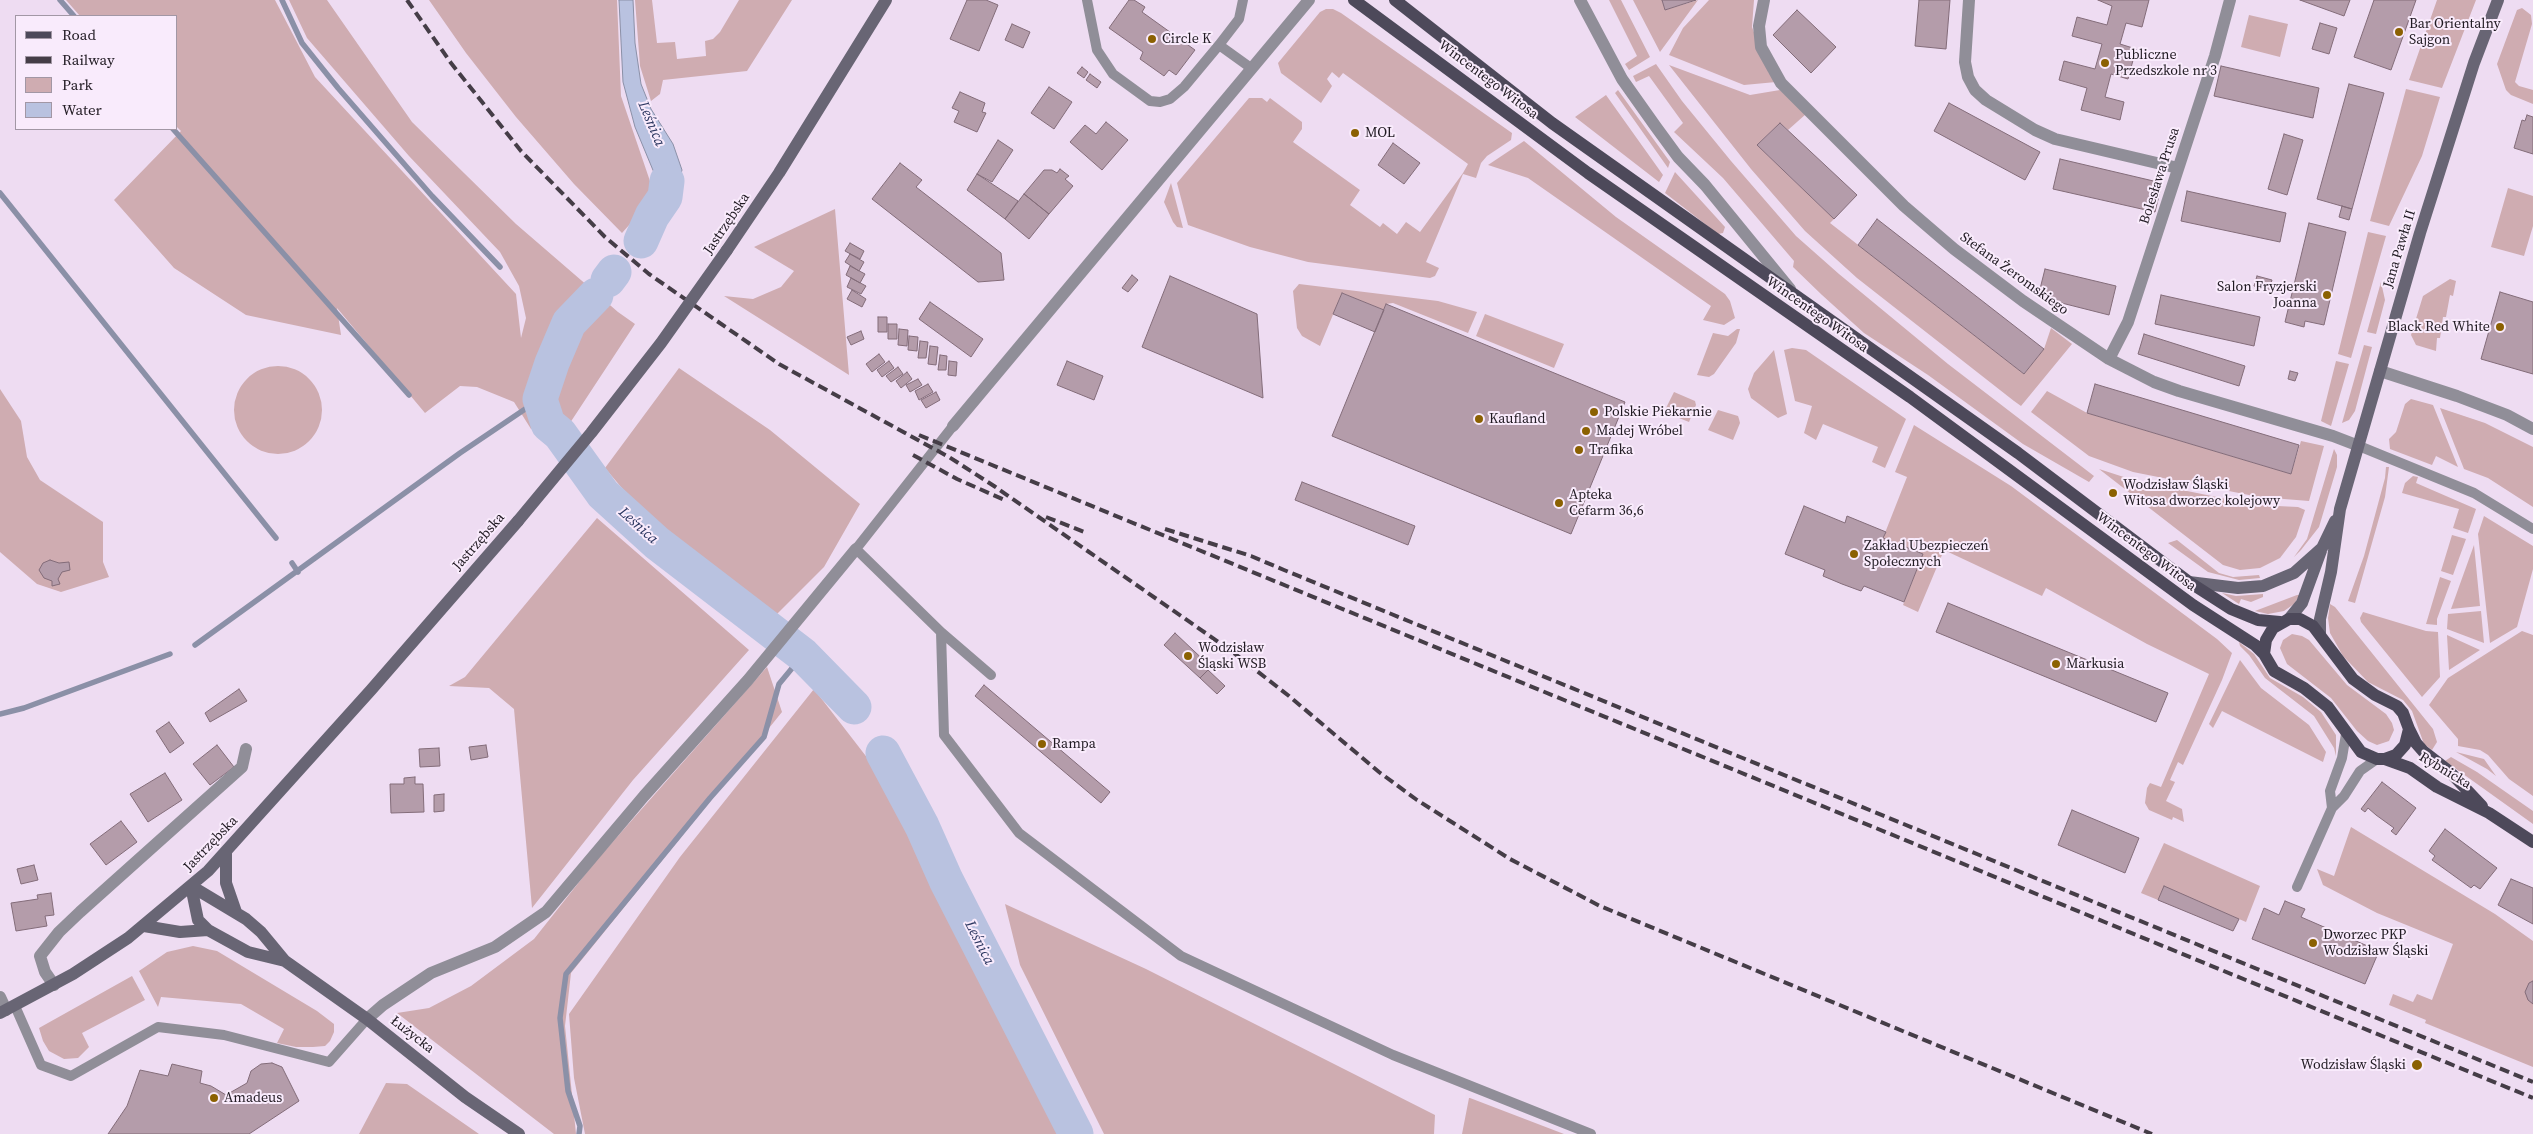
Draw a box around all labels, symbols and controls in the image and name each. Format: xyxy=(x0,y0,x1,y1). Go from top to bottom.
legend xyxy=(15,15,178,130)
place label: Bar Orientalny Sajgon xyxy=(2409,16,2501,48)
text: Road xyxy=(62,24,96,45)
marker: Bar Orientalny Sajgon xyxy=(2393,26,2405,38)
place label: Circle K xyxy=(1162,31,1211,47)
marker: Circle K xyxy=(1146,33,1158,45)
street label: Wincentego Witosa xyxy=(1435,37,1541,123)
place label: Publiczne Przedszkole nr 3 xyxy=(2115,47,2217,80)
text: Railway xyxy=(62,49,115,70)
marker: Publiczne Przedszkole nr 3 xyxy=(2099,57,2111,69)
text: Park xyxy=(62,74,93,95)
text: Water xyxy=(62,99,102,120)
water label: Leśnica xyxy=(634,99,668,149)
place label: MOL xyxy=(1365,125,1395,141)
street label: Bolesława Prusa xyxy=(2136,126,2184,226)
marker: MOL xyxy=(1349,127,1361,139)
street label: Jastrzębska xyxy=(700,190,754,258)
street label: Jana Pawła II xyxy=(2380,208,2420,290)
street label: Stefana Żeromskiego xyxy=(1956,229,2072,319)
street label: Wincentego Witosa xyxy=(1763,273,1871,357)
place label: Salon Fryzjerski Joanna xyxy=(2217,279,2317,312)
marker: Salon Fryzjerski Joanna xyxy=(2321,289,2333,301)
place label: Black Red White xyxy=(2388,319,2490,335)
marker: Black Red White xyxy=(2494,321,2506,333)
place label: Polskie Piekarnie xyxy=(1604,404,1712,420)
marker: Polskie Piekarnie xyxy=(1588,406,1600,418)
place label: Kaufland xyxy=(1489,411,1545,427)
marker: Kaufland xyxy=(1473,413,1485,425)
place label: Madej Wróbel xyxy=(1596,423,1683,439)
marker: Madej Wróbel xyxy=(1580,425,1592,437)
place label: Trafika xyxy=(1589,442,1633,458)
marker: Trafika xyxy=(1573,444,1585,456)
place label: Wodzisław Śląski Witosa dworzec kolejowy xyxy=(2123,477,2280,510)
place label: Apteka Cefarm 36,6 xyxy=(1569,487,1644,520)
marker: Wodzisław Śląski Witosa dworzec kolejowy xyxy=(2107,487,2119,499)
marker: Apteka Cefarm 36,6 xyxy=(1553,497,1565,509)
water label: Leśnica xyxy=(615,504,661,548)
street label: Wincentego Witosa xyxy=(2093,509,2199,595)
street label: Jastrzębska xyxy=(449,510,509,574)
place label: Zakład Ubezpieczeń Społecznych xyxy=(1864,538,1989,570)
marker: Zakład Ubezpieczeń Społecznych xyxy=(1848,548,1860,560)
place label: Wodzisław Śląski WSB xyxy=(1198,640,1266,672)
marker: Wodzisław Śląski WSB xyxy=(1182,650,1194,662)
place label: Markusia xyxy=(2066,656,2124,672)
marker: Markusia xyxy=(2050,658,2062,670)
place label: Rampa xyxy=(1052,736,1096,752)
marker: Rampa xyxy=(1036,738,1048,750)
street label: Rybnicka xyxy=(2416,749,2474,793)
street label: Jastrzębska xyxy=(180,813,242,875)
water label: Leśnica xyxy=(960,918,998,968)
place label: Dworzec PKP Wodzisław Śląski xyxy=(2323,927,2428,960)
marker: Dworzec PKP Wodzisław Śląski xyxy=(2307,937,2319,949)
street label: Łużycka xyxy=(387,1013,437,1057)
place label: Wodzisław Śląski xyxy=(2301,1057,2406,1073)
marker: Wodzisław Śląski xyxy=(2410,1058,2424,1072)
place label: Amadeus xyxy=(224,1090,282,1106)
marker: Amadeus xyxy=(208,1092,220,1104)

